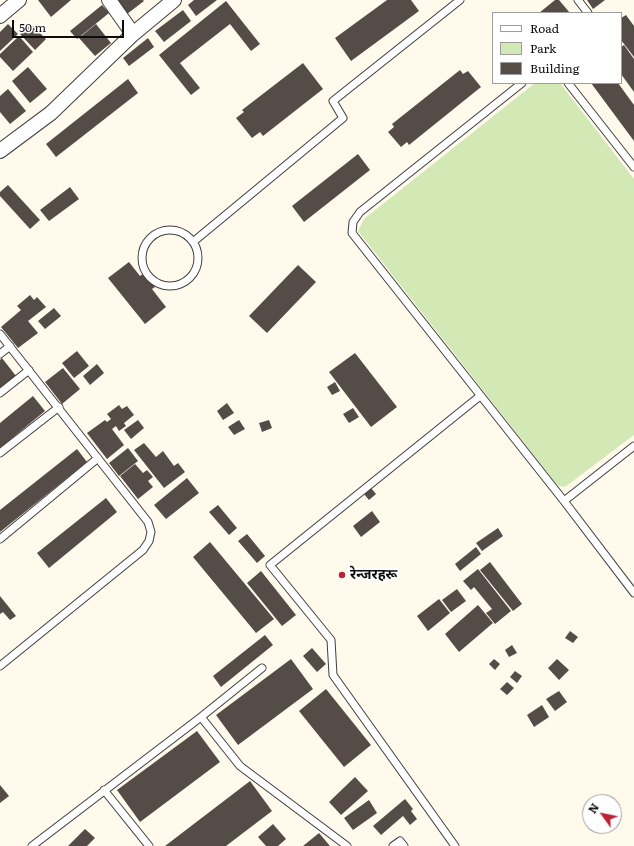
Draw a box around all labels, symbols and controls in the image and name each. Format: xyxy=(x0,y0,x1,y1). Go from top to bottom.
scale bar xyxy=(14,12,126,38)
legend xyxy=(492,12,622,84)
text: 50 m xyxy=(19,18,46,36)
text: Road xyxy=(530,19,559,37)
text: Park xyxy=(530,39,556,57)
text: Building xyxy=(530,59,579,77)
place label: रेन्जरहरू xyxy=(350,567,397,583)
marker: रेन्जरहरू xyxy=(337,570,347,580)
north arrow xyxy=(582,794,622,834)
text: N xyxy=(584,800,602,816)

